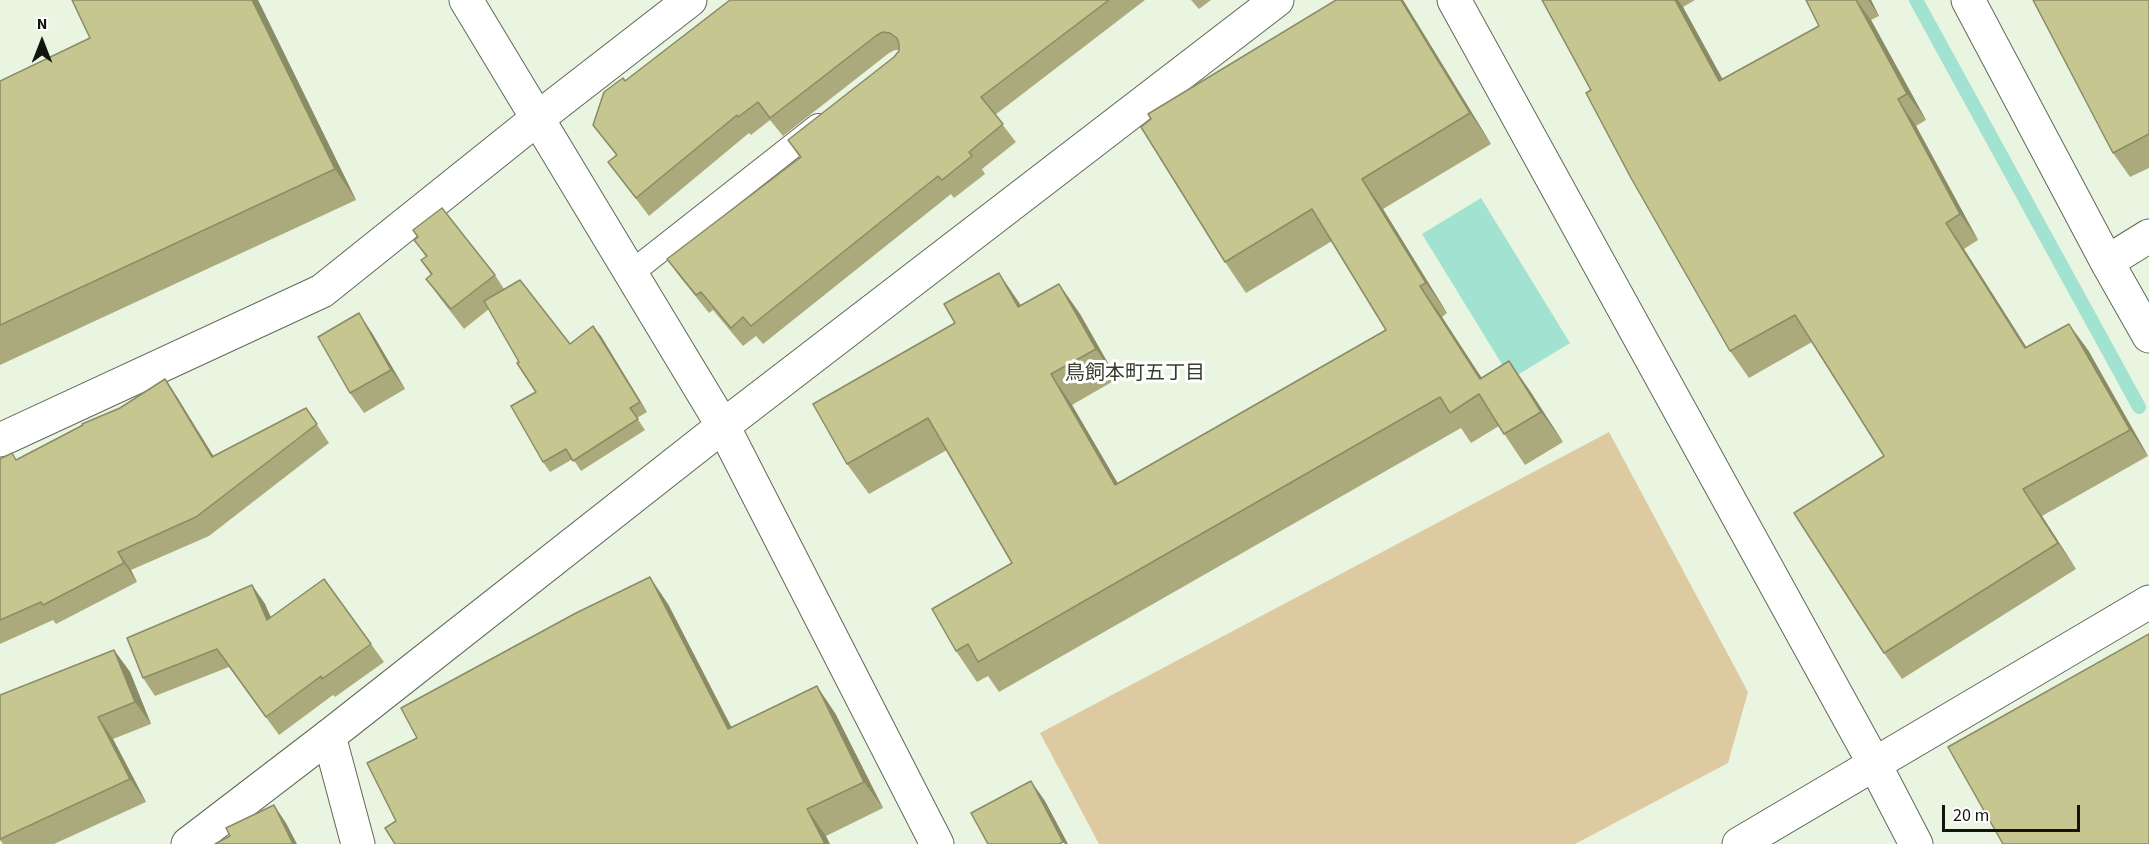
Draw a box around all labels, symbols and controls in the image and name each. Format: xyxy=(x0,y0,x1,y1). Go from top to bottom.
north arrow xyxy=(12,12,72,72)
text: N xyxy=(37,13,47,35)
district label: 鳥飼本町五丁目 xyxy=(1065,363,1205,387)
scale bar xyxy=(1945,793,2083,831)
text: 20 m xyxy=(1953,803,1989,828)

